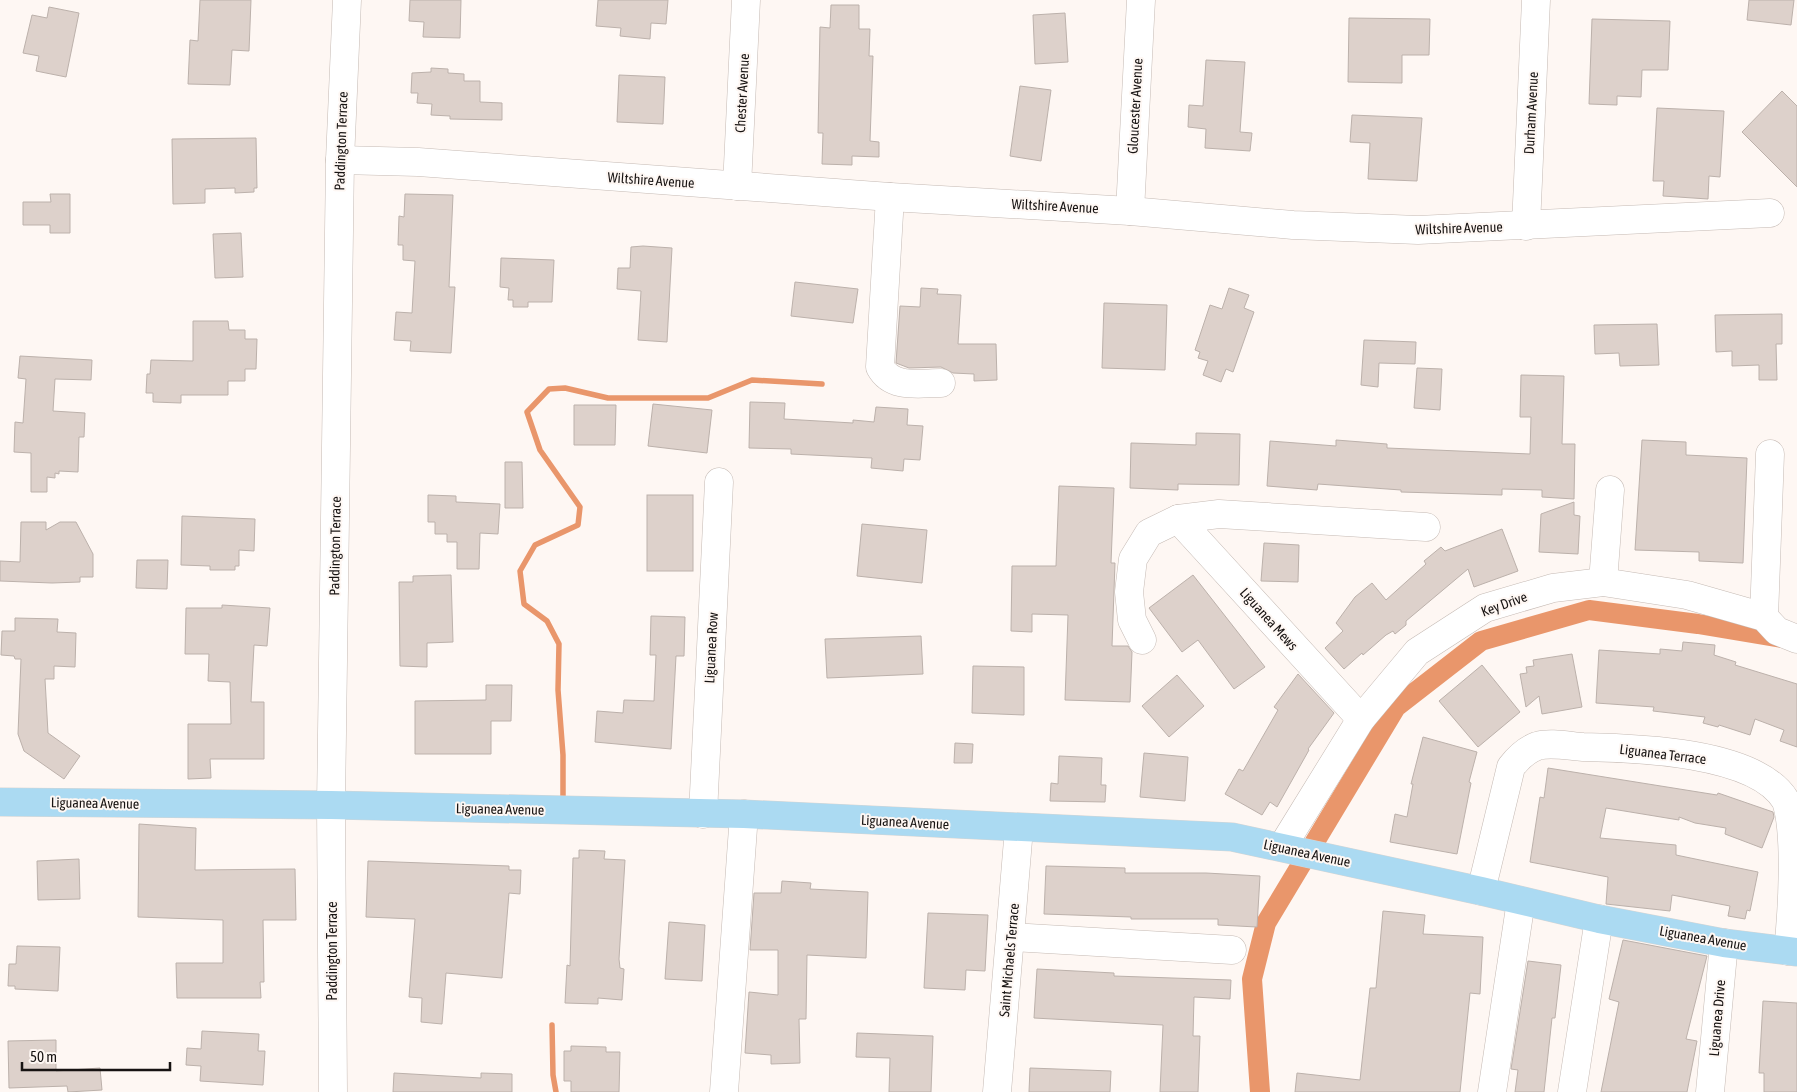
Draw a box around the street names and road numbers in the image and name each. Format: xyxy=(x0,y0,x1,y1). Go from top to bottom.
street label: Chester Avenue xyxy=(732,53,752,133)
street label: Gloucester Avenue xyxy=(1125,58,1145,154)
street label: Durham Avenue xyxy=(1521,71,1541,155)
street label: Paddington Terrace xyxy=(331,91,351,191)
street label: Wiltshire Avenue xyxy=(607,169,695,191)
street label: Wiltshire Avenue xyxy=(1011,196,1099,216)
street label: Wiltshire Avenue xyxy=(1415,218,1503,238)
street label: Paddington Terrace xyxy=(326,496,344,596)
street label: Liguanea Mews xyxy=(1237,585,1301,654)
street label: Key Drive xyxy=(1479,588,1529,620)
street label: Liguanea Row xyxy=(701,611,721,684)
street label: Liguanea Terrace xyxy=(1619,741,1707,767)
street label: Liguanea Avenue xyxy=(51,794,139,812)
street label: Liguanea Avenue xyxy=(456,800,544,818)
street label: Liguanea Avenue xyxy=(861,812,949,832)
street label: Liguanea Avenue xyxy=(1262,836,1352,870)
street label: Paddington Terrace xyxy=(324,901,340,1001)
street label: Saint Michaels Terrace xyxy=(996,902,1022,1018)
street label: Liguanea Avenue xyxy=(1658,922,1748,954)
street label: Liguanea Drive xyxy=(1706,979,1728,1057)

